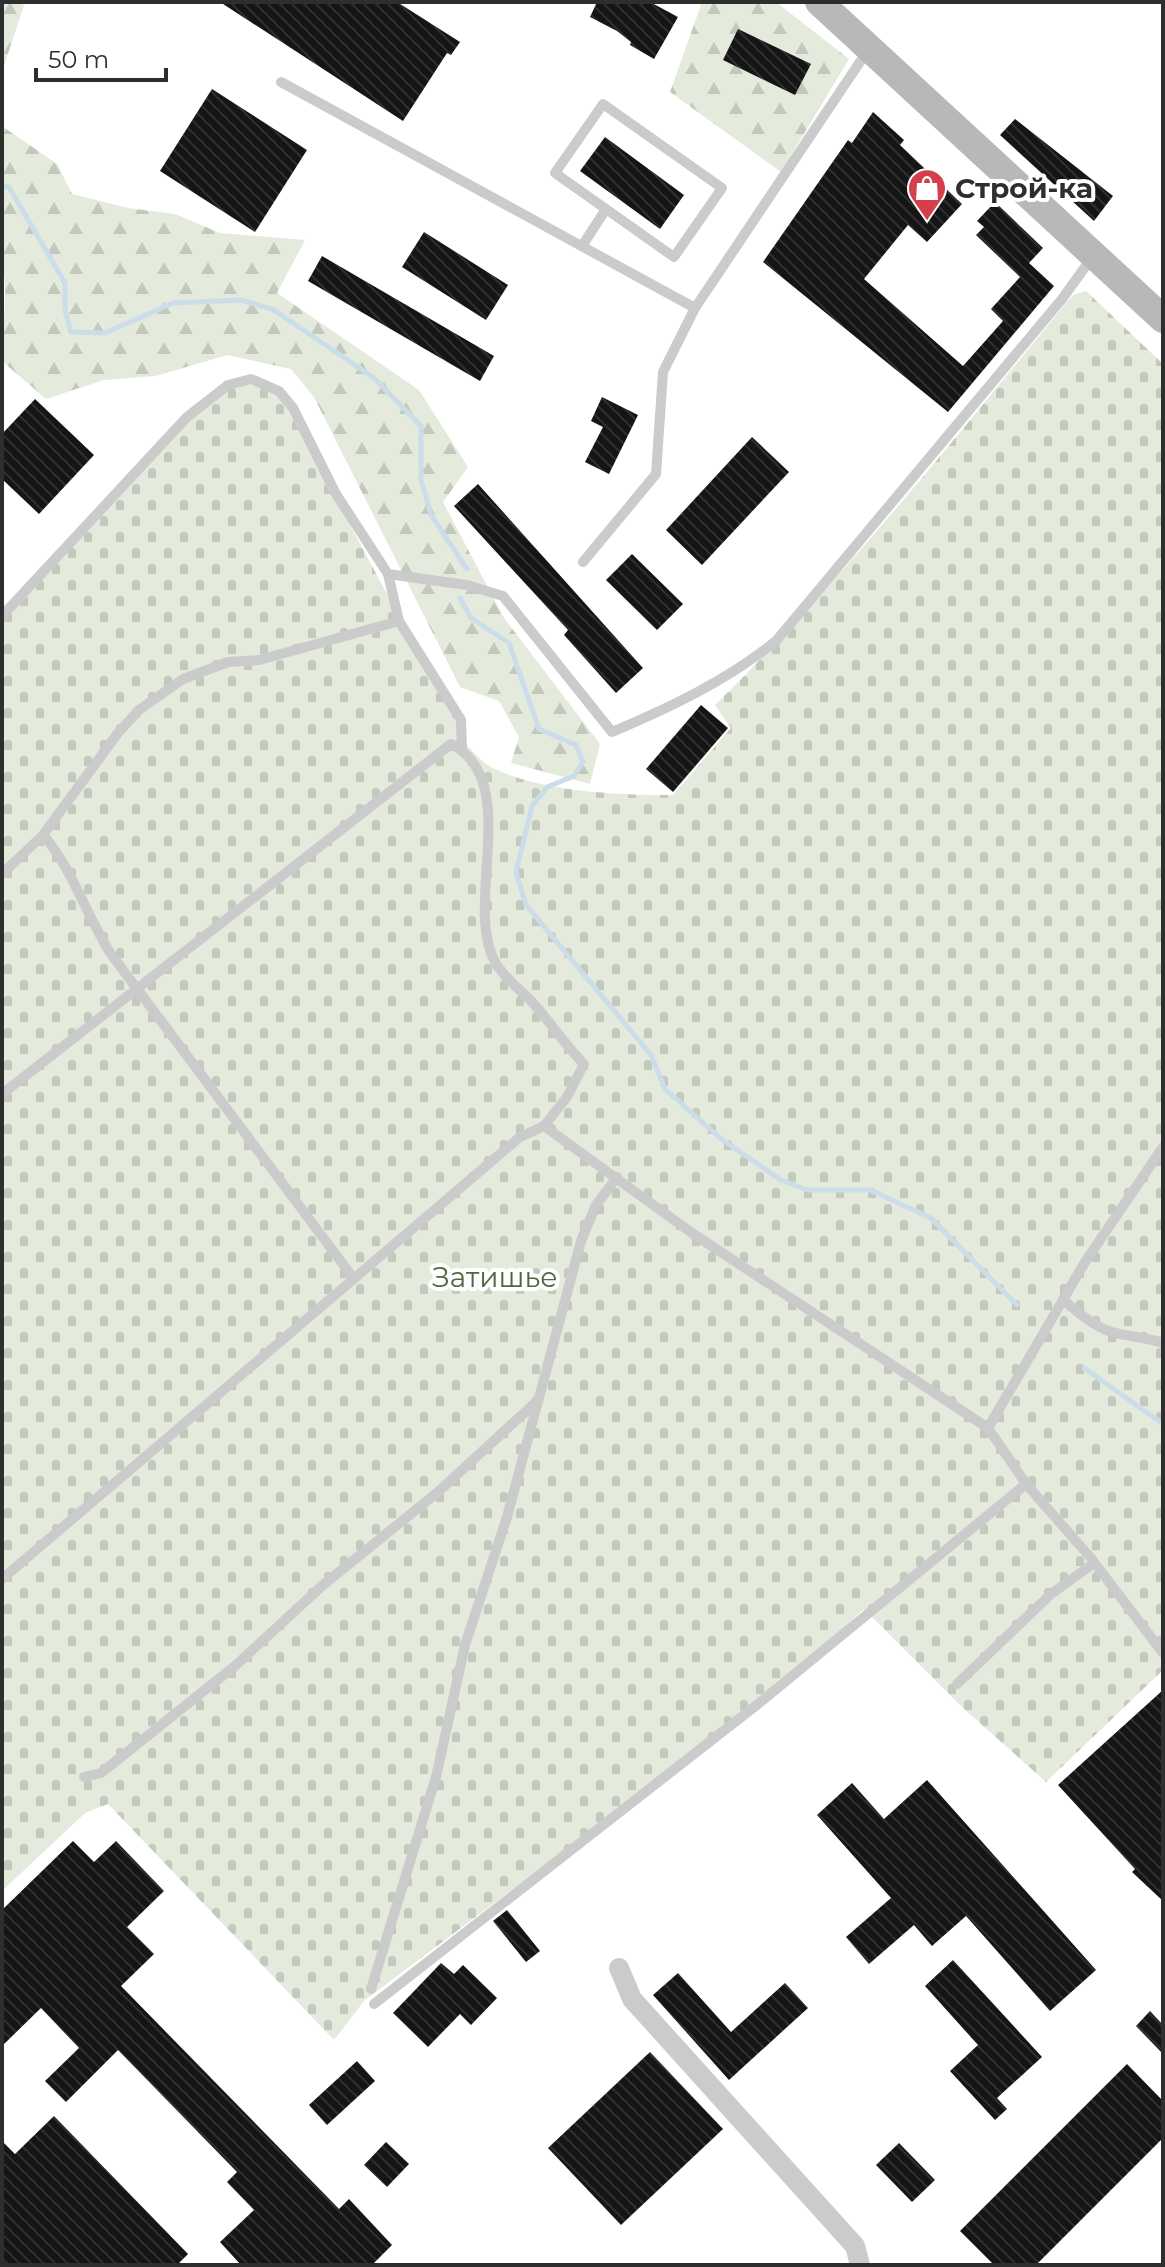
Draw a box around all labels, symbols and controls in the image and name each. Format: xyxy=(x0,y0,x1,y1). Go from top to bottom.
scale bar xyxy=(36,32,166,82)
text: 50 m xyxy=(48,45,109,74)
shop icon: Строй-ка xyxy=(906,167,948,222)
place label: Строй-ка xyxy=(955,171,1093,205)
park label: Затишье xyxy=(432,1260,558,1294)

